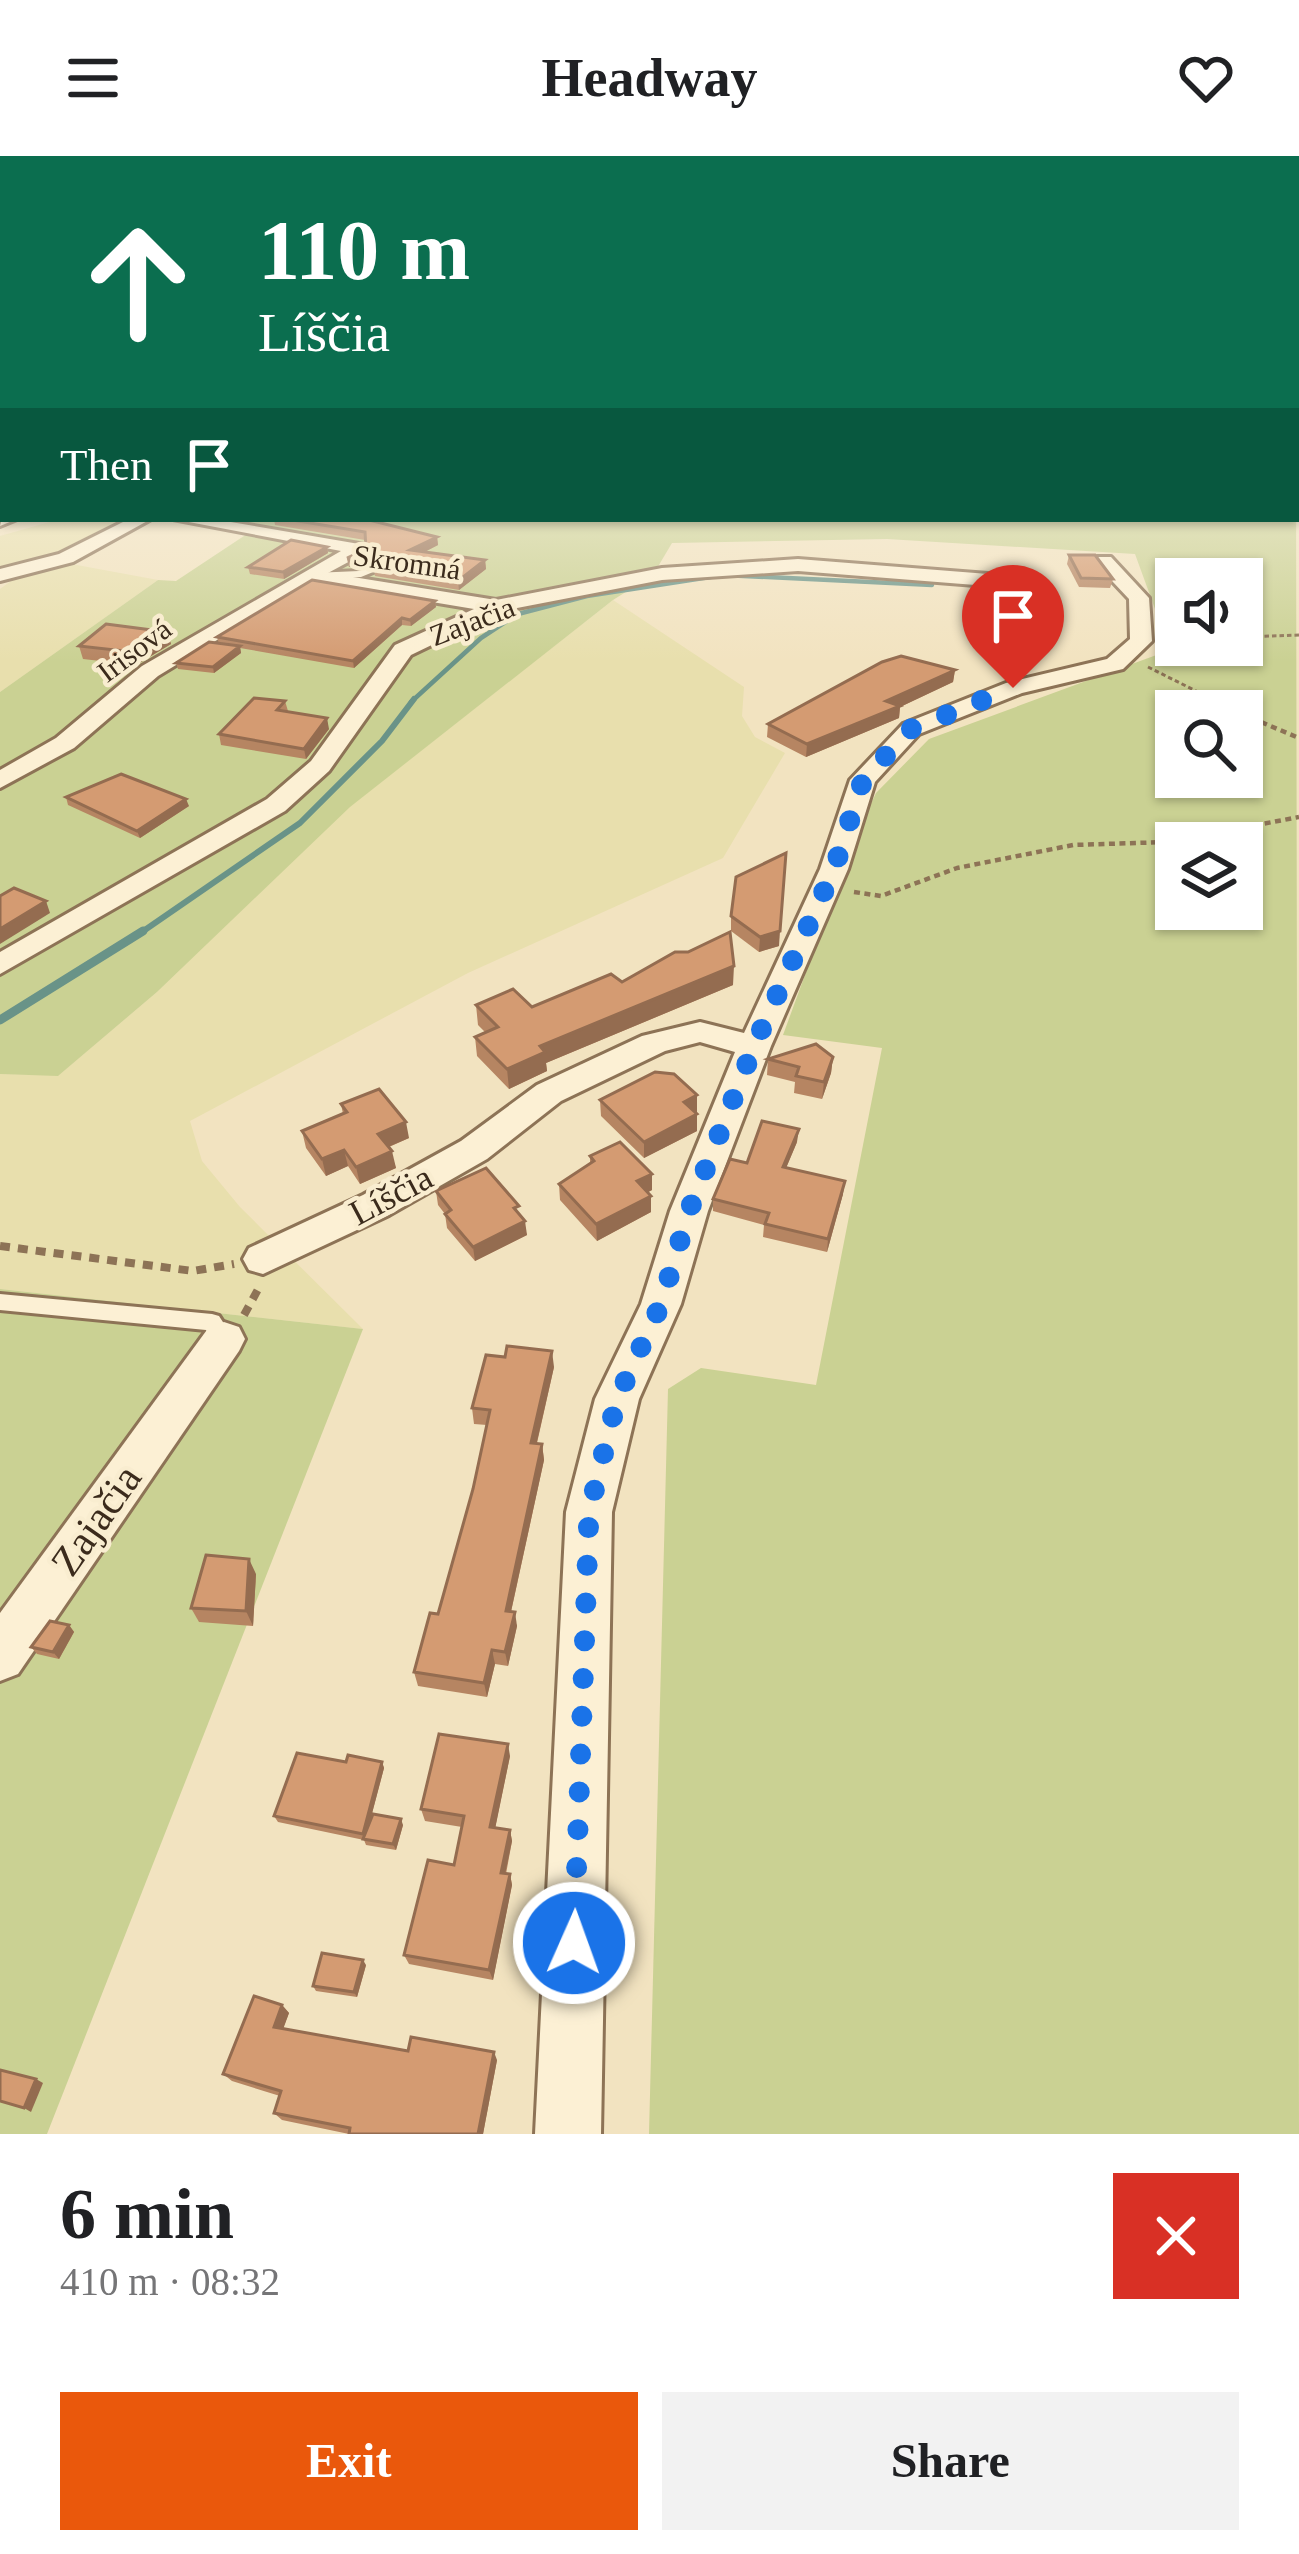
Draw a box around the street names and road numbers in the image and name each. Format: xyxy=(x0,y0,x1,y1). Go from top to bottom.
street label: Skromná xyxy=(351,538,463,586)
street label: Zajačia xyxy=(425,590,519,652)
street label: Irisová xyxy=(91,612,177,688)
street label: Líščia xyxy=(343,1157,439,1233)
street label: Zajačia xyxy=(42,1456,150,1584)

